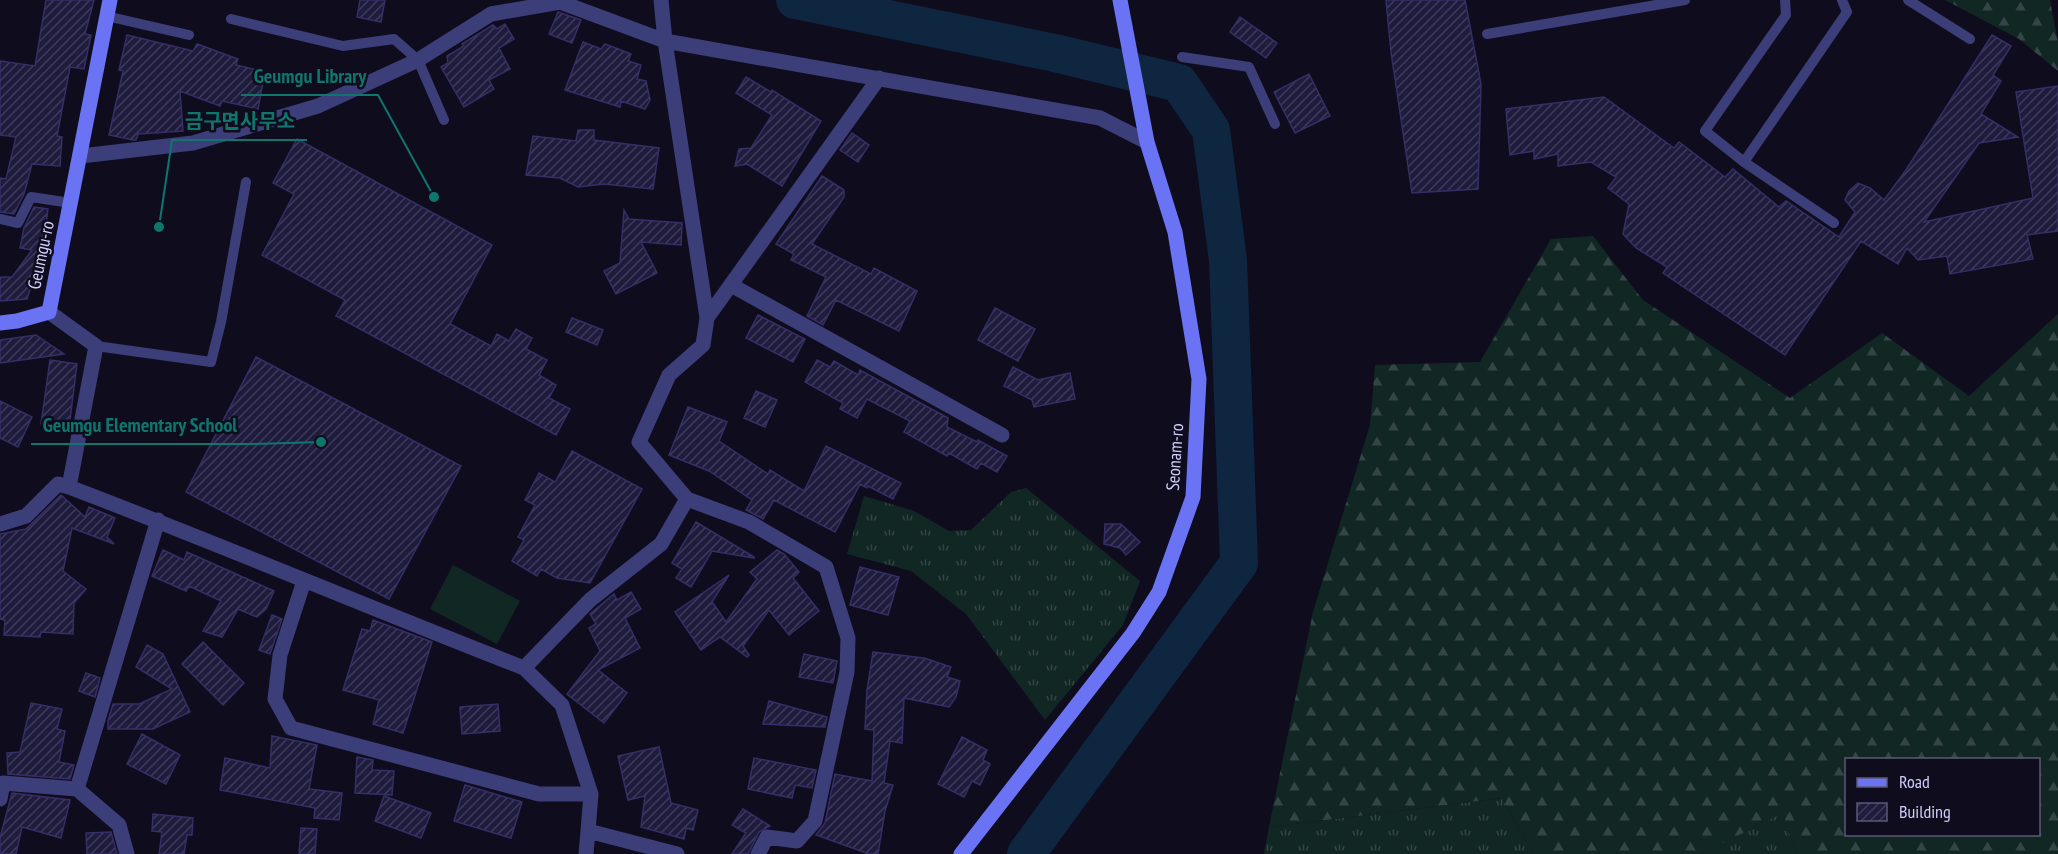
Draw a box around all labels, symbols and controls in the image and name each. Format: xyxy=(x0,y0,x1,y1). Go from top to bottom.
callout: Geumgu Library xyxy=(241,57,378,95)
text: Geumgu Library xyxy=(254,63,367,89)
callout: 금구면사무소 xyxy=(172,102,307,140)
text: 금구면사무소 xyxy=(185,108,295,134)
street label: Geumgu-ro xyxy=(22,218,59,291)
callout: Geumgu Elementary School xyxy=(31,406,250,444)
text: Geumgu Elementary School xyxy=(43,412,237,438)
street label: Seonam-ro xyxy=(1161,422,1188,491)
legend xyxy=(1845,758,2040,836)
text: Road xyxy=(1899,770,1930,793)
text: Building xyxy=(1899,800,1951,823)

